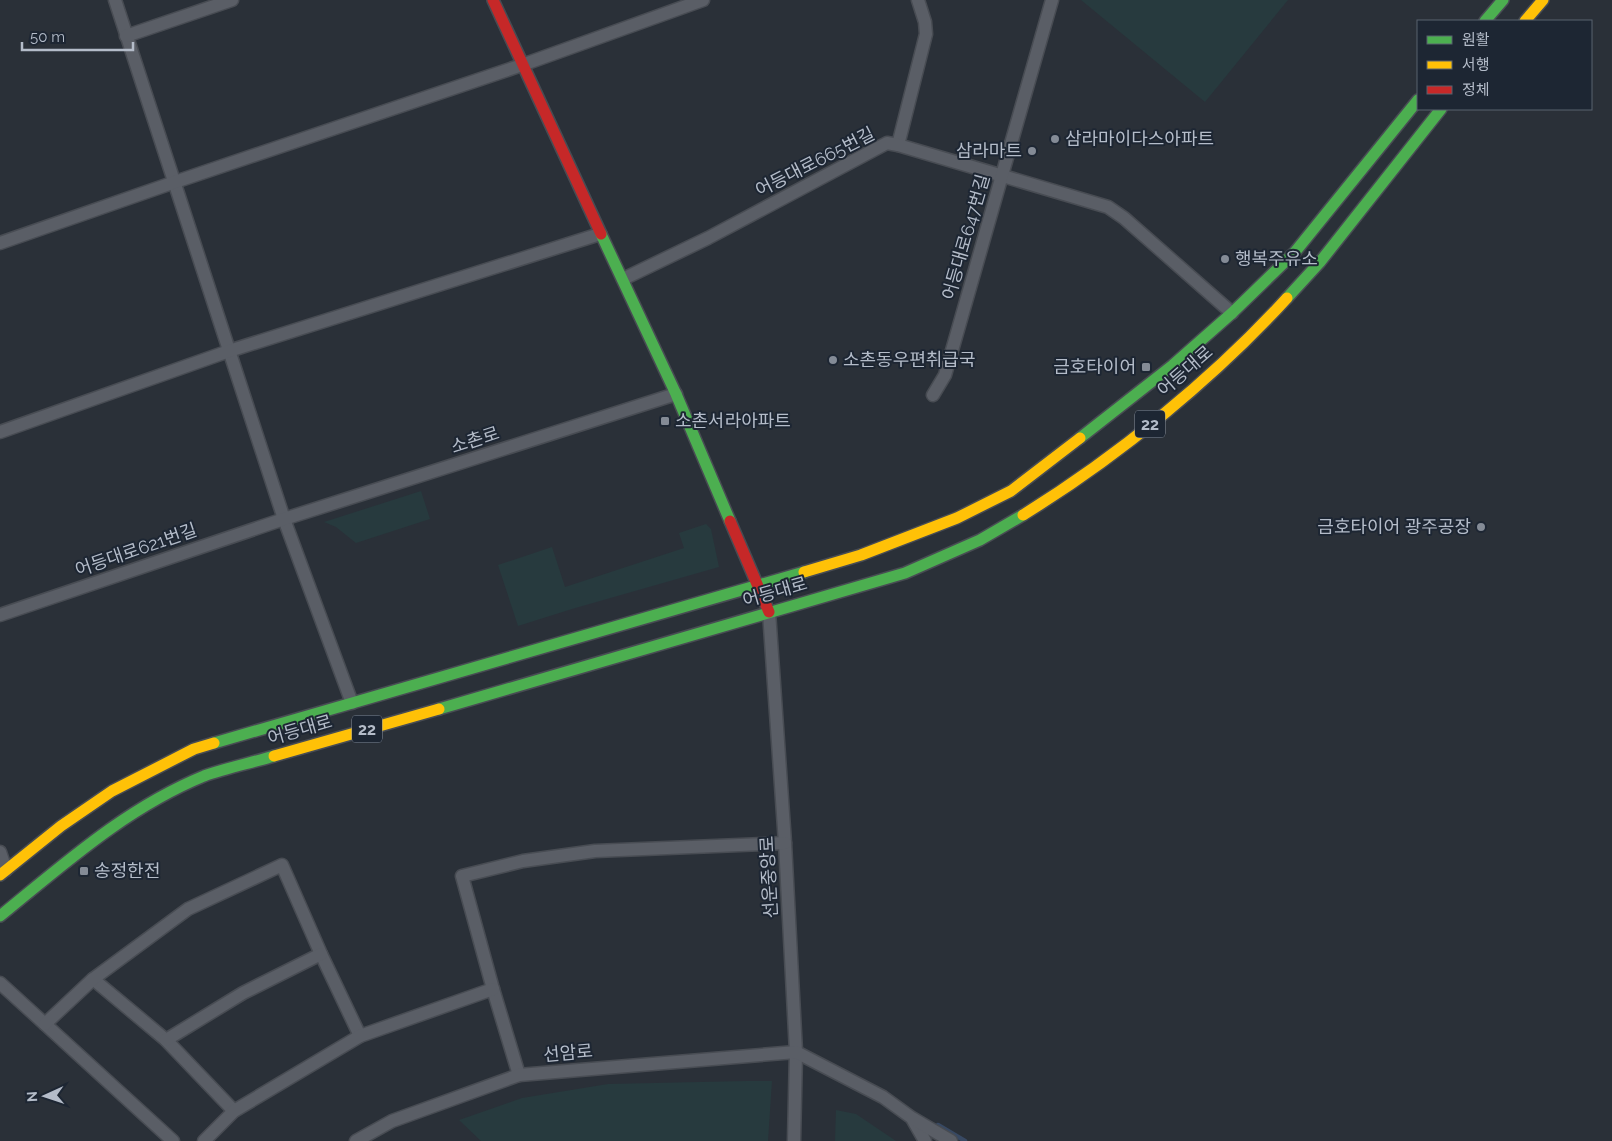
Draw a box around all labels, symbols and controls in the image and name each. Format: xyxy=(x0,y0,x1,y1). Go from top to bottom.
scale bar xyxy=(22,20,134,52)
legend xyxy=(1417,20,1592,110)
text: 50 m xyxy=(30,28,65,46)
text: 원활 xyxy=(1462,31,1490,49)
text: 서행 xyxy=(1462,56,1490,74)
text: 정체 xyxy=(1462,81,1490,99)
street label: 어등대로665번길 xyxy=(752,122,878,201)
place label: 삼라마이다스아파트 xyxy=(1065,128,1214,149)
marker: 삼라마이다스아파트 xyxy=(1049,133,1061,145)
place label: 삼라마트 xyxy=(956,140,1022,161)
marker: 삼라마트 xyxy=(1026,145,1038,157)
street label: 어등대로647번길 xyxy=(938,172,993,302)
place label: 행복주유소 xyxy=(1235,248,1318,269)
marker: 행복주유소 xyxy=(1219,253,1231,265)
street label: 어등대로 xyxy=(1153,341,1217,400)
place label: 소촌동우편취급국 xyxy=(843,349,975,370)
marker: 소촌동우편취급국 xyxy=(827,354,839,366)
place label: 금호타이어 xyxy=(1053,356,1136,377)
marker: 금호타이어 xyxy=(1140,361,1152,373)
place label: 소촌서라아파트 xyxy=(675,410,791,431)
road number: 22 xyxy=(1135,410,1165,438)
marker: 소촌서라아파트 xyxy=(659,415,671,427)
street label: 소촌로 xyxy=(448,422,502,457)
place label: 금호타이어 광주공장 xyxy=(1317,516,1471,537)
street label: 어등대로621번길 xyxy=(72,519,199,580)
marker: 금호타이어 광주공장 xyxy=(1475,521,1487,533)
street label: 어등대로 xyxy=(740,572,810,611)
street label: 어등대로 xyxy=(265,710,335,749)
road number: 22 xyxy=(352,716,382,742)
street label: 선운중앙로 xyxy=(756,835,781,919)
place label: 송정한전 xyxy=(94,860,160,881)
marker: 송정한전 xyxy=(78,865,90,877)
street label: 선암로 xyxy=(542,1040,594,1065)
north arrow xyxy=(20,1071,70,1121)
text: N xyxy=(24,1091,40,1102)

